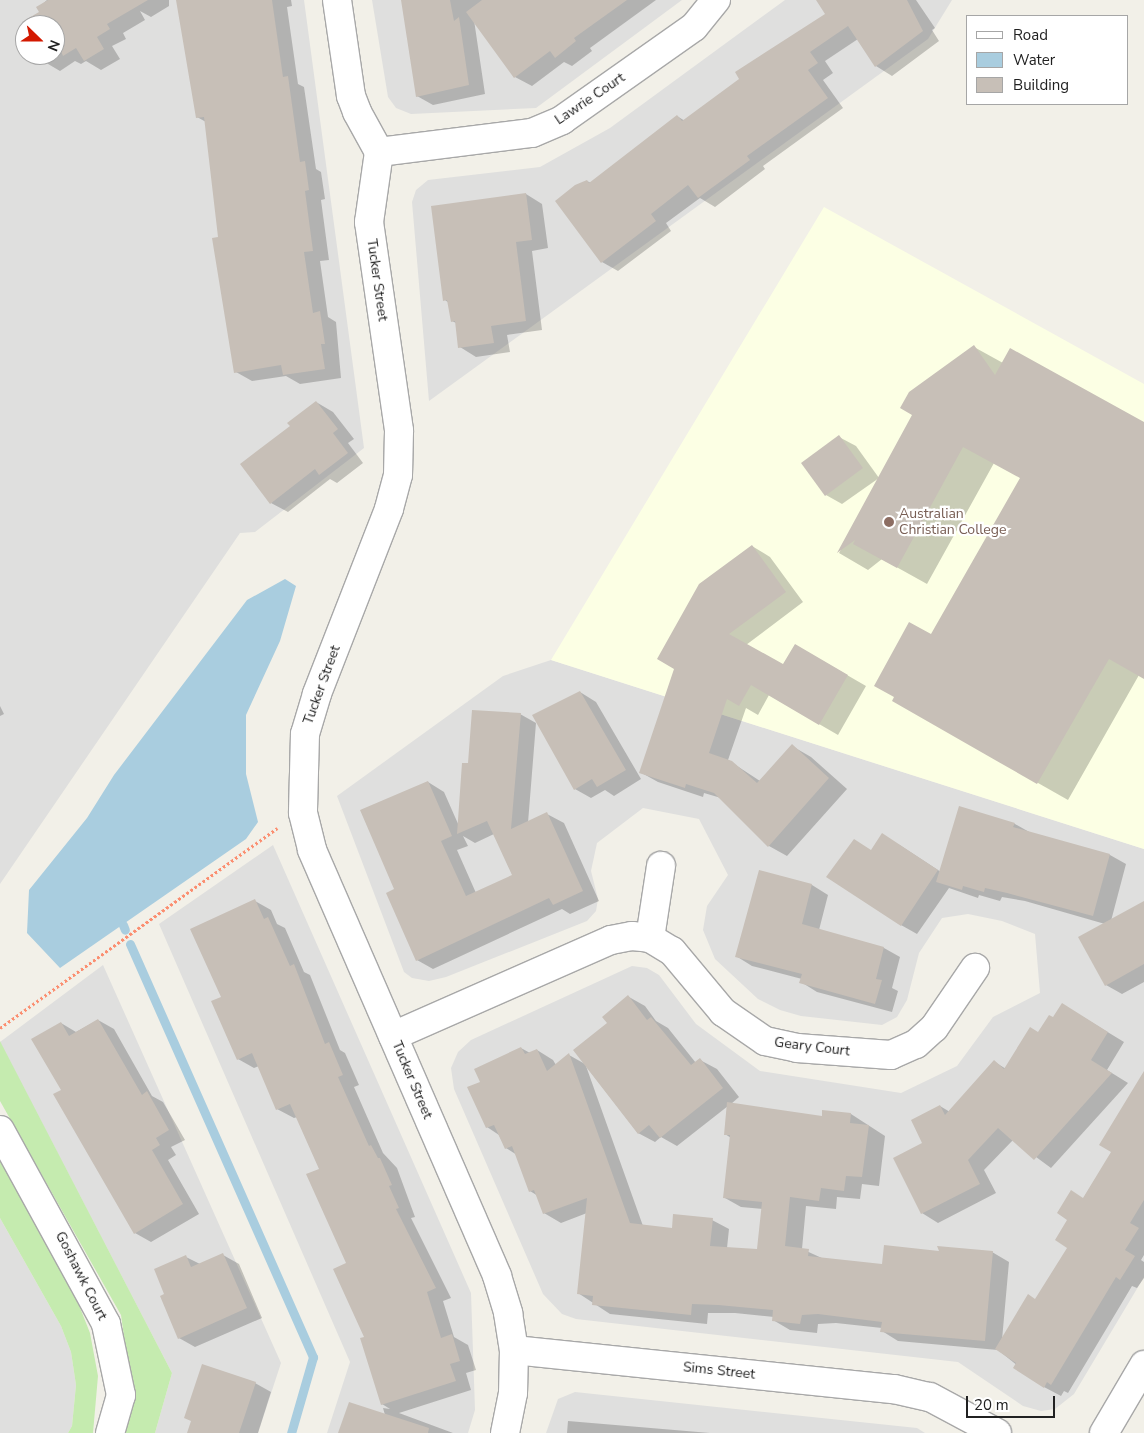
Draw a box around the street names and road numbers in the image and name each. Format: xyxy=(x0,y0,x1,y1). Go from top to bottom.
street label: Lawrie Court xyxy=(552,69,628,129)
street label: Tucker Street xyxy=(363,238,391,322)
street label: Tucker Street xyxy=(300,643,344,727)
street label: Geary Court xyxy=(773,1034,851,1060)
street label: Tucker Street xyxy=(388,1039,436,1121)
street label: Goshawk Court xyxy=(51,1229,111,1323)
street label: Sims Street xyxy=(682,1359,756,1383)

